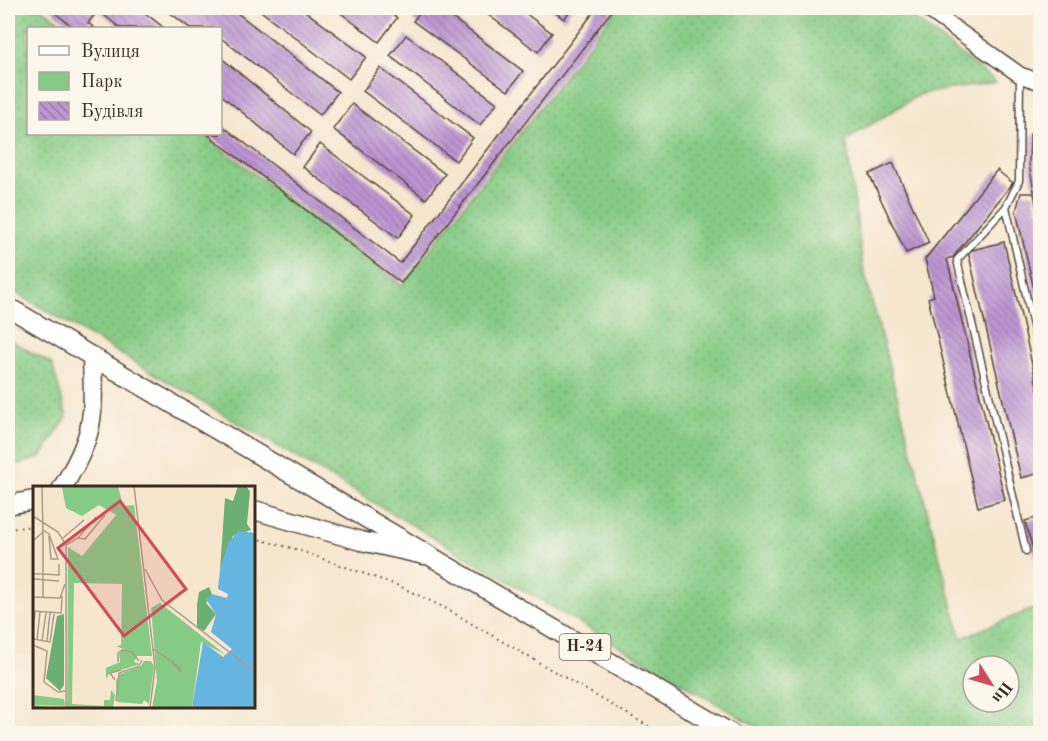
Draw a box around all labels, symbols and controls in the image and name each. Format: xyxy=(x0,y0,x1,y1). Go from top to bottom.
legend xyxy=(27,27,222,135)
text: Вулиця xyxy=(81,43,140,61)
text: Парк xyxy=(81,73,122,91)
text: Будівля xyxy=(81,103,143,121)
inset map xyxy=(33,486,255,708)
road number: Н-24 xyxy=(560,634,610,660)
north arrow xyxy=(961,654,1021,714)
text: Пн xyxy=(988,678,1014,705)

